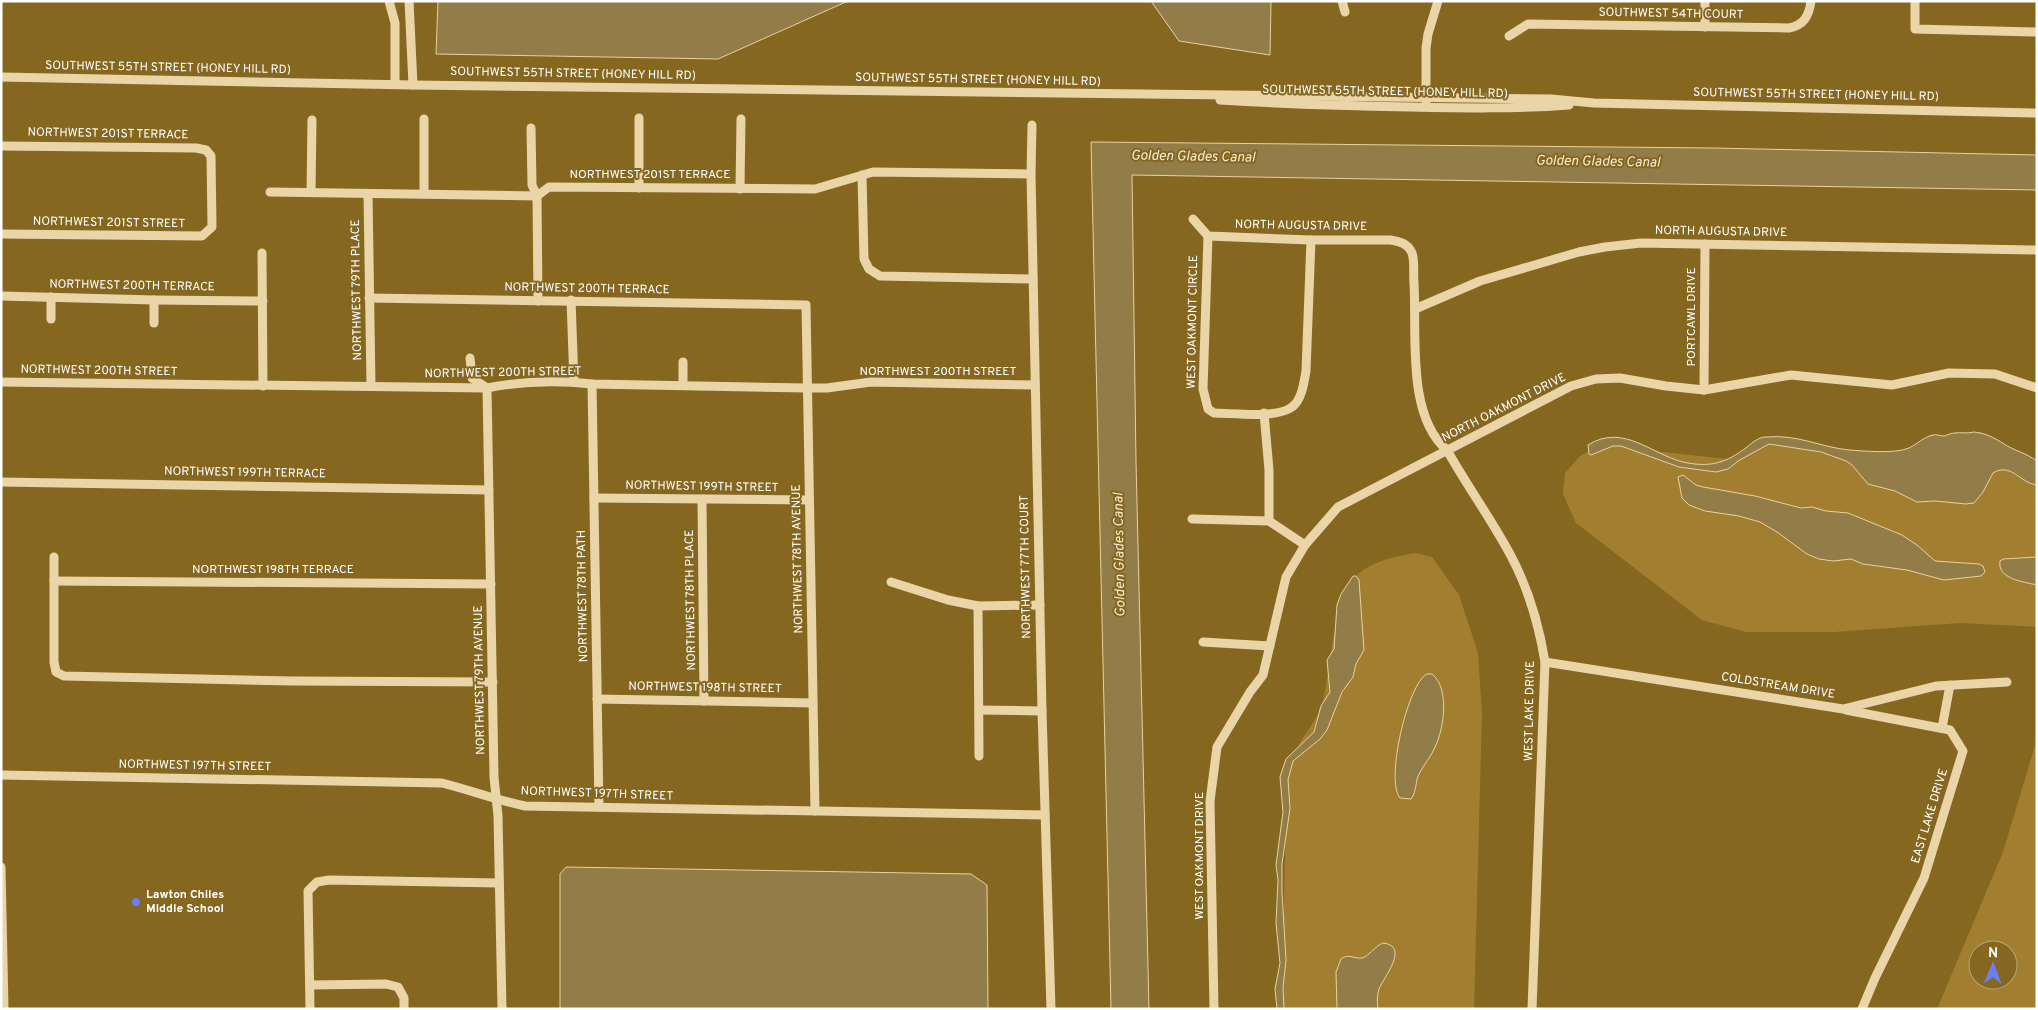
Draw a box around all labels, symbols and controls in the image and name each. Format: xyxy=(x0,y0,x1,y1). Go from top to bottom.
street label: SOUTHWEST 54TH COURT xyxy=(1598,5,1744,23)
street label: SOUTHWEST 55TH STREET (HONEY HILL RD) xyxy=(45,58,291,78)
street label: SOUTHWEST 55TH STREET (HONEY HILL RD) xyxy=(450,64,696,84)
street label: SOUTHWEST 55TH STREET (HONEY HILL RD) xyxy=(855,70,1101,90)
street label: SOUTHWEST 55TH STREET (HONEY HILL RD) xyxy=(1262,82,1508,102)
street label: SOUTHWEST 55TH STREET (HONEY HILL RD) xyxy=(1693,85,1939,105)
street label: NORTHWEST 201ST TERRACE xyxy=(27,125,189,143)
water label: Golden Glades Canal xyxy=(1131,147,1257,167)
water label: Golden Glades Canal xyxy=(1536,152,1662,172)
street label: NORTHWEST 201ST TERRACE xyxy=(570,167,730,183)
street label: NORTHWEST 201ST STREET xyxy=(33,214,185,232)
street label: NORTH AUGUSTA DRIVE xyxy=(1235,217,1367,235)
street label: NORTHWEST 79TH PLACE xyxy=(348,219,366,361)
street label: NORTH AUGUSTA DRIVE xyxy=(1655,223,1787,241)
street label: WEST OAKMONT CIRCLE xyxy=(1184,255,1202,389)
street label: PORTCAWL DRIVE xyxy=(1684,267,1700,367)
street label: NORTHWEST 200TH TERRACE xyxy=(49,277,215,295)
street label: NORTHWEST 200TH TERRACE xyxy=(504,280,670,298)
street label: NORTHWEST 200TH STREET xyxy=(20,362,178,380)
street label: NORTHWEST 200TH STREET xyxy=(424,364,582,382)
street label: NORTHWEST 200TH STREET xyxy=(859,364,1017,380)
street label: NORTH OAKMONT DRIVE xyxy=(1439,370,1569,446)
street label: NORTHWEST 199TH TERRACE xyxy=(164,464,326,482)
street label: NORTHWEST 199TH STREET xyxy=(625,478,779,496)
street label: NORTHWEST 78TH AVENUE xyxy=(789,484,807,634)
water label: Golden Glades Canal xyxy=(1110,491,1130,617)
street label: NORTHWEST 77TH COURT xyxy=(1017,495,1035,639)
street label: NORTHWEST 78TH PLACE xyxy=(682,529,700,671)
street label: NORTHWEST 78TH PATH xyxy=(574,530,592,662)
street label: NORTHWEST 198TH TERRACE xyxy=(192,562,354,578)
street label: NORTHWEST 79TH AVENUE xyxy=(471,605,489,755)
street label: WEST LAKE DRIVE xyxy=(1521,661,1539,761)
street label: COLDSTREAM DRIVE xyxy=(1720,669,1836,703)
street label: NORTHWEST 198TH STREET xyxy=(628,679,782,697)
street label: NORTHWEST 197TH STREET xyxy=(118,757,272,775)
street label: EAST LAKE DRIVE xyxy=(1908,767,1952,865)
street label: NORTHWEST 197TH STREET xyxy=(520,783,674,805)
street label: WEST OAKMONT DRIVE xyxy=(1192,792,1208,920)
place label: Lawton Chiles Middle School xyxy=(146,887,224,917)
marker: Lawton Chiles Middle School xyxy=(130,896,142,908)
north arrow xyxy=(1968,940,2018,990)
text: N xyxy=(1988,945,1998,962)

